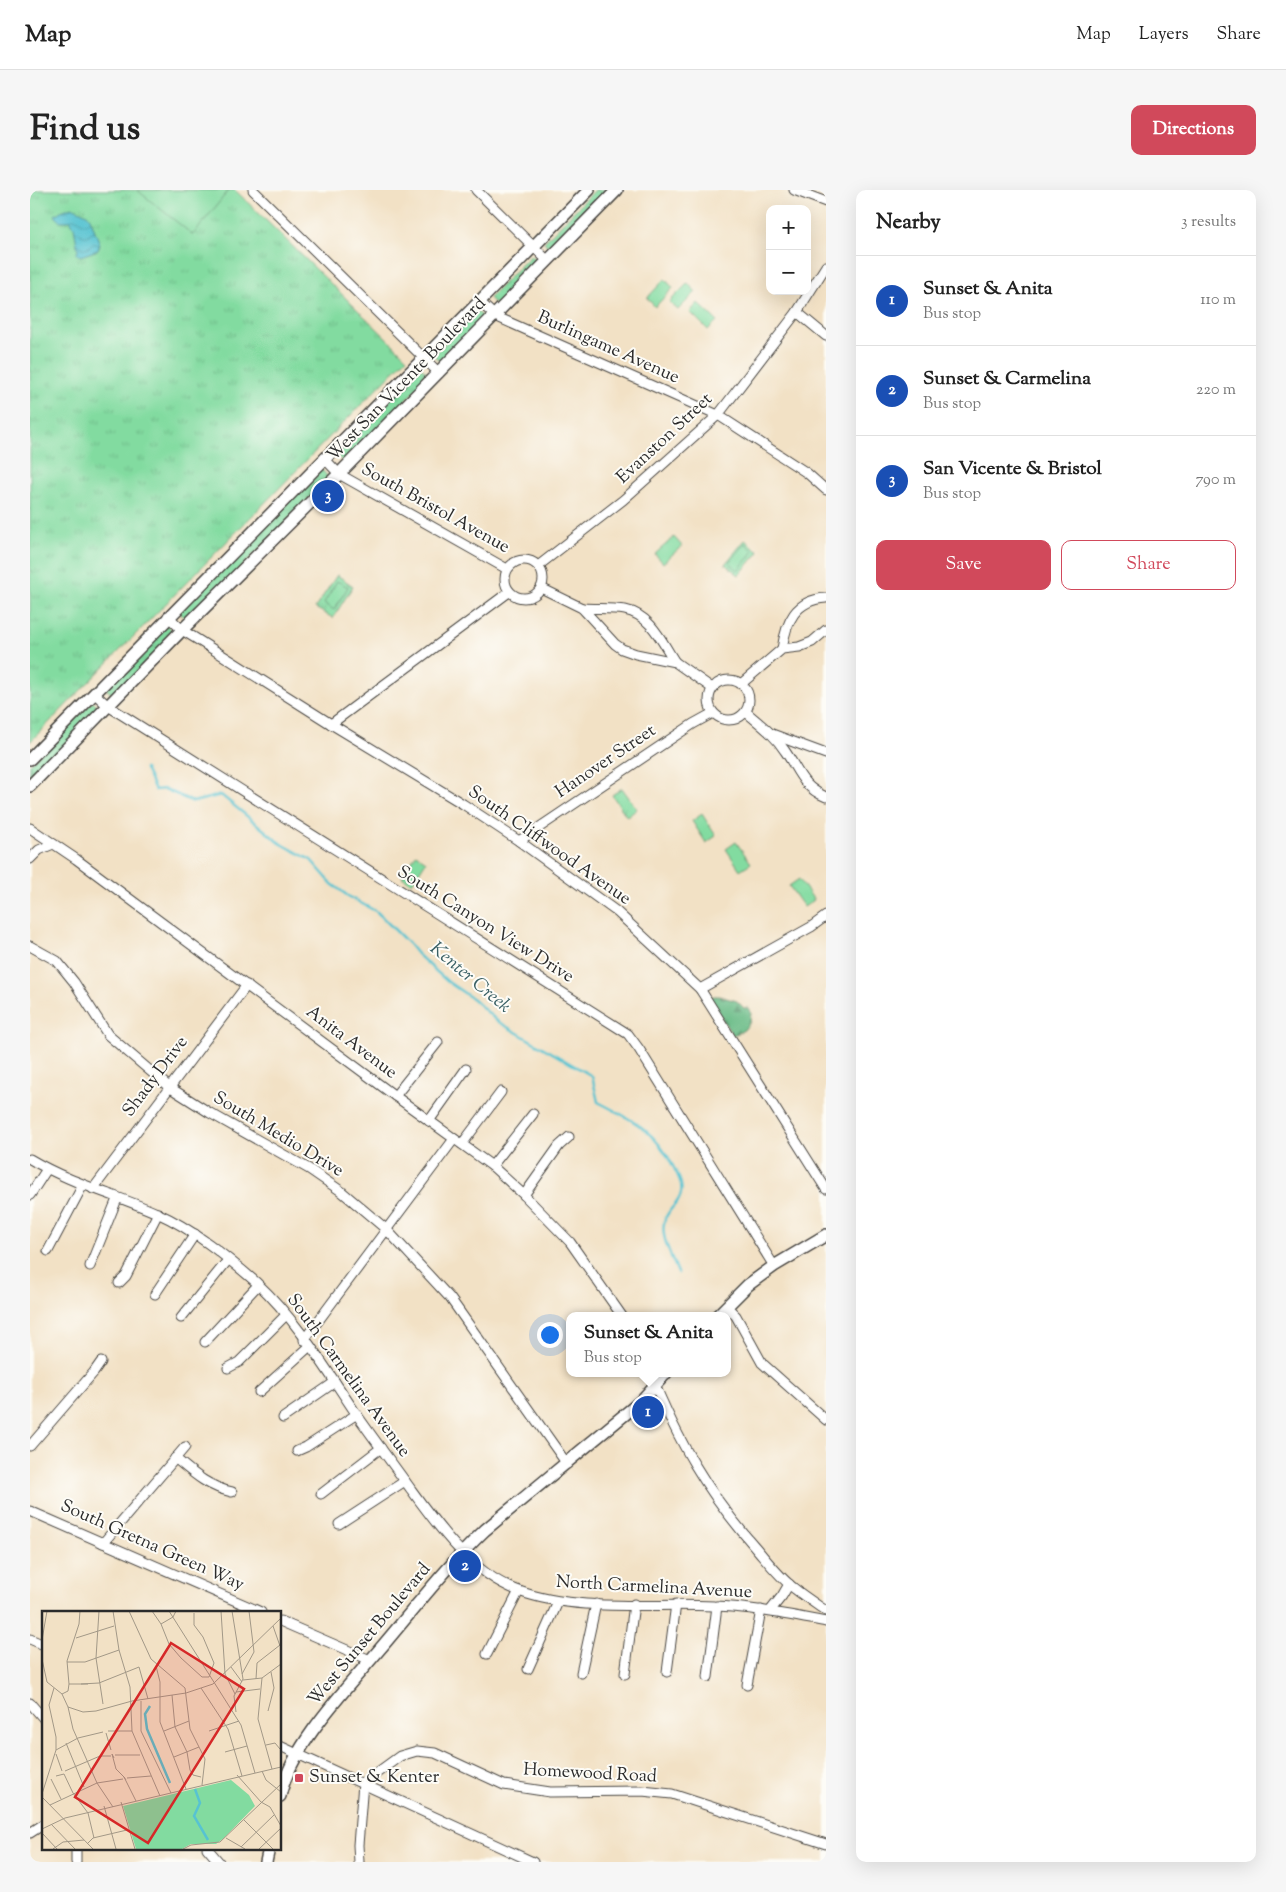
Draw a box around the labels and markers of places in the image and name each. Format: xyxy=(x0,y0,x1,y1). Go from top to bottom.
pin: 3 xyxy=(312,477,344,515)
pin: 1 xyxy=(632,1393,664,1431)
pin: 2 xyxy=(449,1547,481,1585)
place label: Sunset & Kenter xyxy=(309,1765,440,1791)
marker: Sunset & Kenter xyxy=(293,1772,305,1784)

